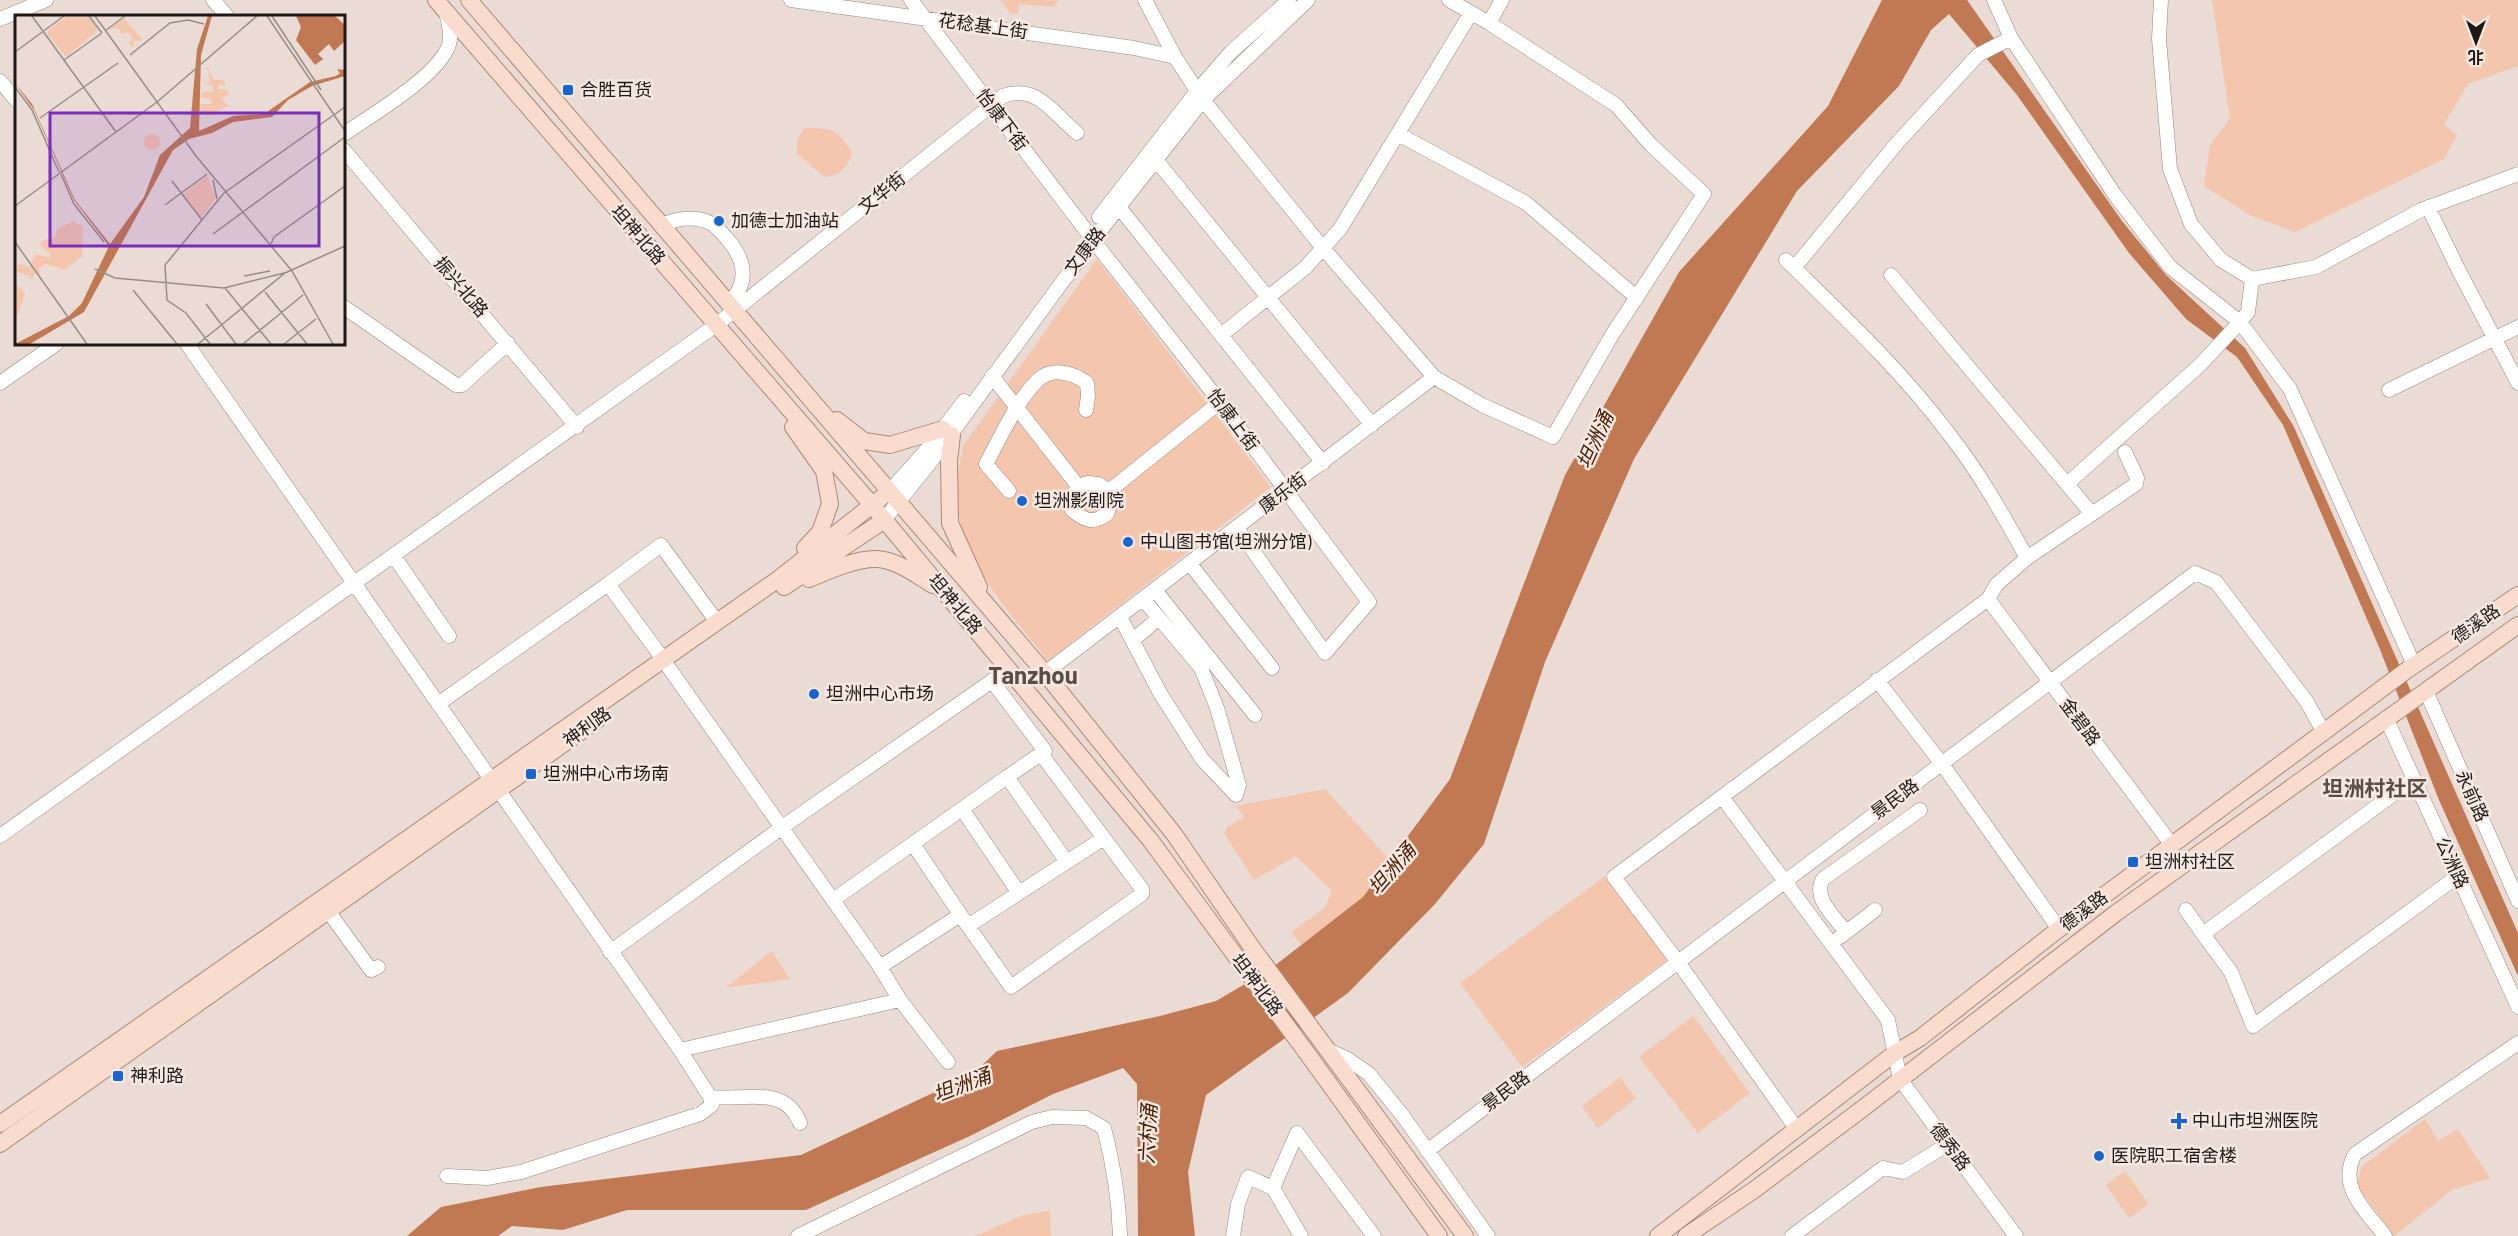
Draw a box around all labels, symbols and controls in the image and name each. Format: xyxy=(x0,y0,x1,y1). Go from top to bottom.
street label: 花稔基上街 xyxy=(937,8,1029,42)
north arrow xyxy=(2446,12,2506,72)
inset map xyxy=(15,15,345,345)
text: 北 xyxy=(2468,48,2484,67)
place label: 合胜百货 xyxy=(580,78,652,100)
marker: 合胜百货 xyxy=(561,83,575,97)
street label: 怡康下街 xyxy=(972,84,1033,155)
street label: 文华街 xyxy=(853,167,909,218)
street label: 坦神北路 xyxy=(607,200,671,269)
place label: 加德士加油站 xyxy=(731,209,839,231)
marker: 加德士加油站 xyxy=(712,214,726,228)
street label: 文康路 xyxy=(1059,222,1109,279)
street label: 振兴北路 xyxy=(430,252,493,321)
street label: 怡康上街 xyxy=(1203,384,1264,455)
water label: 坦洲涌 xyxy=(1571,405,1618,472)
street label: 康乐街 xyxy=(1254,467,1311,517)
place label: 坦洲影剧院 xyxy=(1034,489,1124,511)
marker: 坦洲影剧院 xyxy=(1015,494,1029,508)
place label: 中山图书馆(坦洲分馆) xyxy=(1140,530,1312,552)
marker: 中山图书馆(坦洲分馆) xyxy=(1121,535,1135,549)
street label: 坦神北路 xyxy=(924,569,987,638)
street label: 德溪路 xyxy=(2447,599,2504,648)
district label: Tanzhou xyxy=(988,660,1078,689)
place label: 坦洲中心市场 xyxy=(826,682,934,704)
marker: 坦洲中心市场 xyxy=(807,687,821,701)
street label: 金碧路 xyxy=(2056,693,2106,750)
street label: 神利路 xyxy=(558,701,615,751)
place label: 坦洲中心市场南 xyxy=(543,762,669,784)
street label: 永前路 xyxy=(2452,766,2494,825)
marker: 坦洲中心市场南 xyxy=(524,767,538,781)
street label: 景民路 xyxy=(1866,773,1923,823)
district label: 坦洲村社区 xyxy=(2323,775,2428,800)
street label: 公洲路 xyxy=(2432,833,2474,892)
water label: 坦洲涌 xyxy=(1363,836,1421,899)
place label: 坦洲村社区 xyxy=(2145,850,2235,872)
marker: 坦洲村社区 xyxy=(2126,855,2140,869)
street label: 德溪路 xyxy=(2055,885,2112,935)
street label: 坦神北路 xyxy=(1227,949,1288,1020)
water label: 坦洲涌 xyxy=(929,1061,996,1106)
place label: 神利路 xyxy=(130,1064,184,1086)
street label: 景民路 xyxy=(1477,1065,1534,1115)
marker: 神利路 xyxy=(111,1069,125,1083)
water label: 六村涌 xyxy=(1133,1101,1161,1165)
place label: 中山市坦洲医院 xyxy=(2192,1109,2318,1131)
marker: 中山市坦洲医院 xyxy=(2170,1112,2188,1130)
street label: 德秀路 xyxy=(1926,1118,1976,1175)
place label: 医院职工宿舍楼 xyxy=(2111,1144,2237,1166)
marker: 医院职工宿舍楼 xyxy=(2092,1149,2106,1163)

